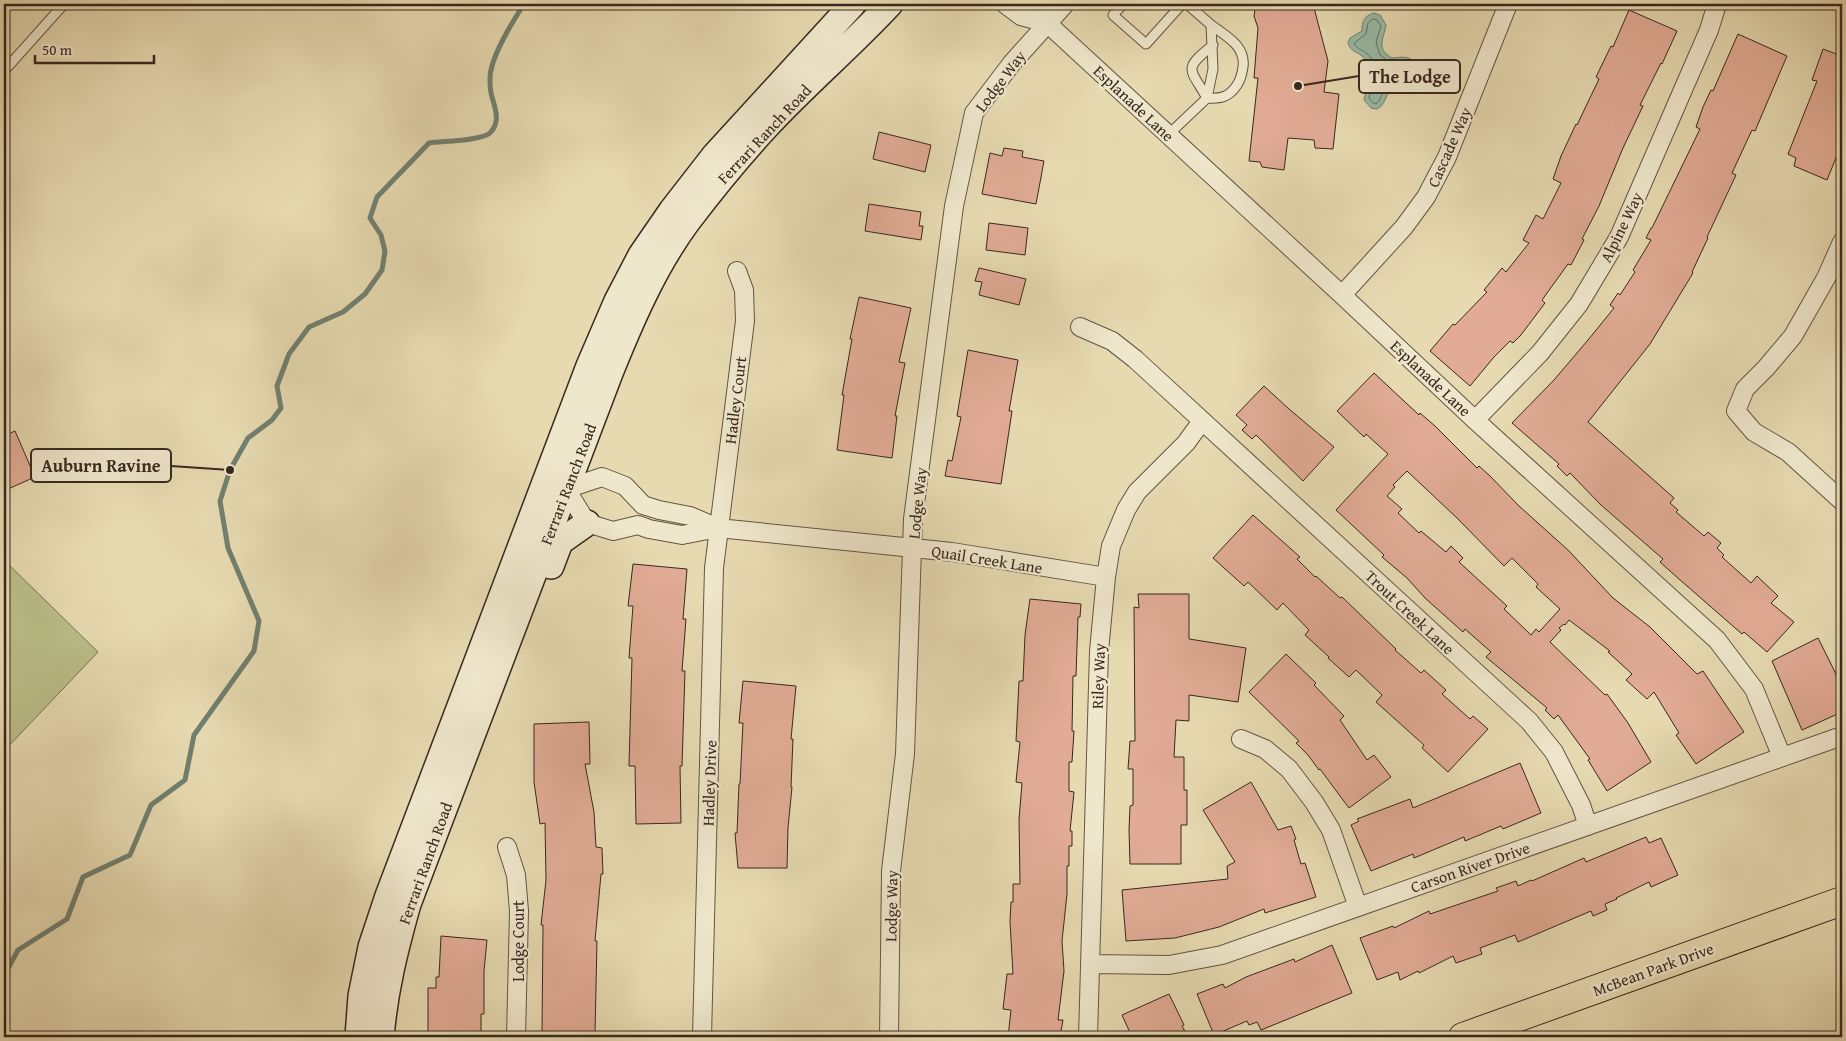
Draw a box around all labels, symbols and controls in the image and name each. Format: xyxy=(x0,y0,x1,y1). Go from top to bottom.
scale bar xyxy=(35,32,154,64)
text: 50 m xyxy=(42,39,73,60)
street label: Lodge Way xyxy=(969,45,1031,117)
street label: Esplanade Lane xyxy=(1088,59,1180,147)
callout: The Lodge xyxy=(1359,60,1460,93)
text: The Lodge xyxy=(1369,63,1451,90)
street label: Ferrari Ranch Road xyxy=(711,78,817,189)
street label: Cascade Way xyxy=(1421,103,1477,191)
street label: Alpine Way xyxy=(1594,188,1648,266)
street label: Esplanade Lane xyxy=(1385,334,1477,422)
street label: Hadley Court xyxy=(718,355,752,445)
street label: Ferrari Ranch Road xyxy=(534,419,602,548)
callout: Auburn Ravine xyxy=(31,449,171,482)
text: Auburn Ravine xyxy=(41,452,161,479)
street label: Lodge Way xyxy=(901,466,933,540)
street label: Quail Creek Lane xyxy=(930,538,1044,580)
street label: Trout Creek Lane xyxy=(1360,564,1460,660)
street label: Riley Way xyxy=(1085,643,1111,709)
street label: Hadley Drive xyxy=(696,740,722,826)
street label: Ferrari Ranch Road xyxy=(392,798,458,927)
street label: Carson River Drive xyxy=(1407,835,1533,899)
street label: Lodge Way xyxy=(878,870,904,942)
street label: Lodge Court xyxy=(506,900,530,982)
street label: McBean Park Drive xyxy=(1589,936,1717,1002)

